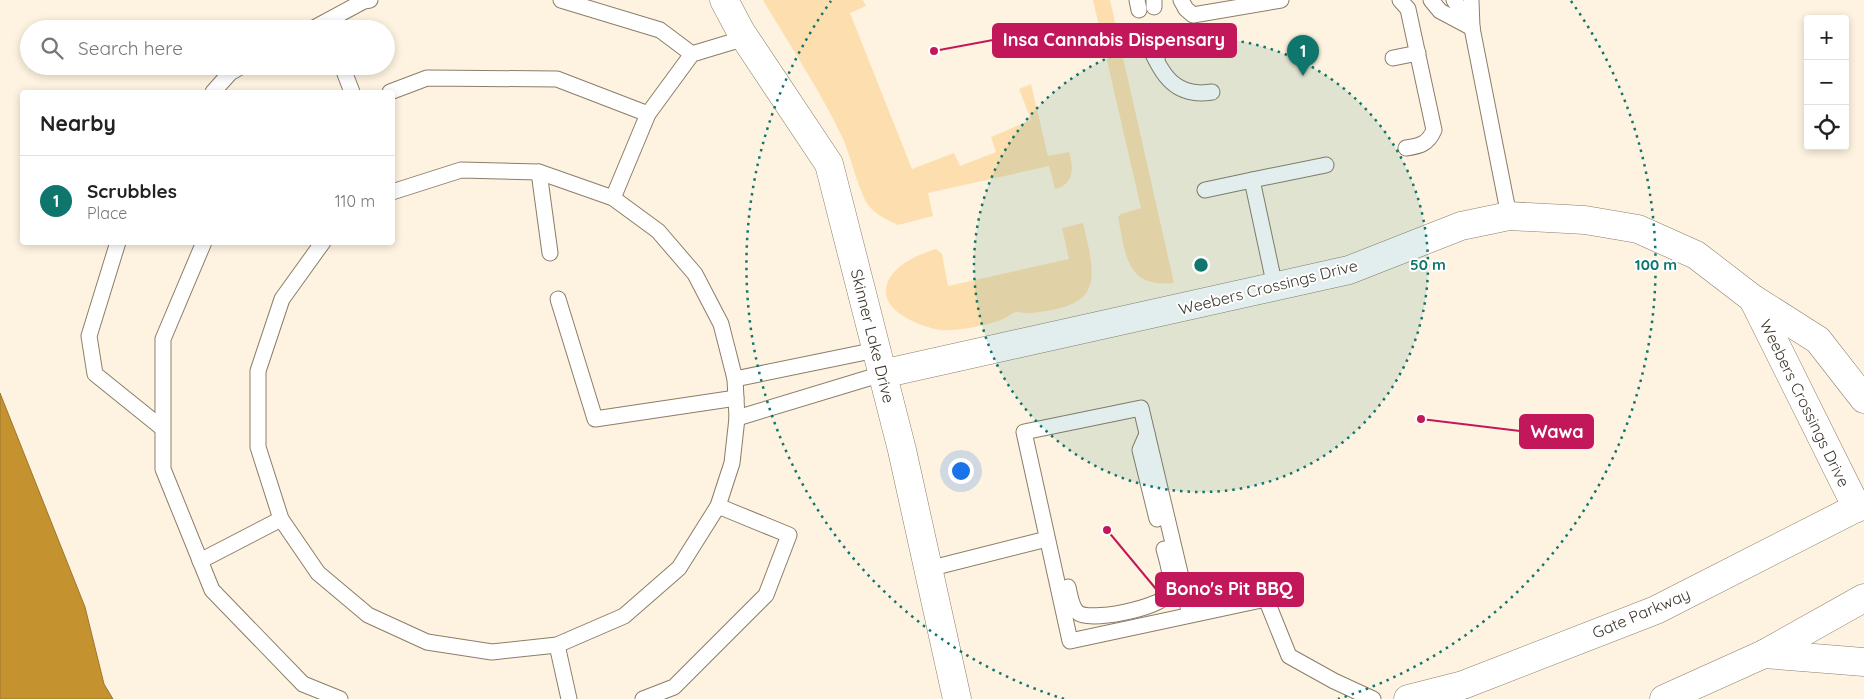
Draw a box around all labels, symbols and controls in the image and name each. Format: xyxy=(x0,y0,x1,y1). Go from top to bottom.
map controls xyxy=(1804,15,1849,150)
button: + xyxy=(1804,15,1849,60)
search box xyxy=(20,20,395,75)
callout: Insa Cannabis Dispensary xyxy=(993,24,1236,57)
text: Insa Cannabis Dispensary xyxy=(1003,28,1225,51)
icon: search xyxy=(38,34,66,62)
pin: 1 xyxy=(1287,35,1319,76)
text: Search here xyxy=(78,36,183,60)
button: − xyxy=(1804,60,1849,105)
button: locate xyxy=(1804,105,1849,150)
text: Nearby xyxy=(40,110,116,136)
text: Scrubbles xyxy=(87,179,177,203)
text: 1 xyxy=(53,191,59,211)
text: 110 m xyxy=(335,191,375,211)
text: Place xyxy=(87,203,127,223)
street label: Weebers Crossings Drive xyxy=(1176,255,1360,319)
text: 50 m xyxy=(1410,255,1446,274)
text: 100 m xyxy=(1635,255,1677,274)
centre of rings xyxy=(1192,256,1210,274)
street label: Skinner Lake Drive xyxy=(847,267,899,405)
street label: Weebers Crossings Drive xyxy=(1756,316,1854,490)
callout: Wawa xyxy=(1520,415,1593,448)
text: Wawa xyxy=(1530,420,1584,443)
your location xyxy=(948,458,974,484)
callout: Bono's Pit BBQ xyxy=(1156,573,1303,606)
text: Bono's Pit BBQ xyxy=(1165,577,1294,600)
street label: Gate Parkway xyxy=(1589,583,1693,643)

